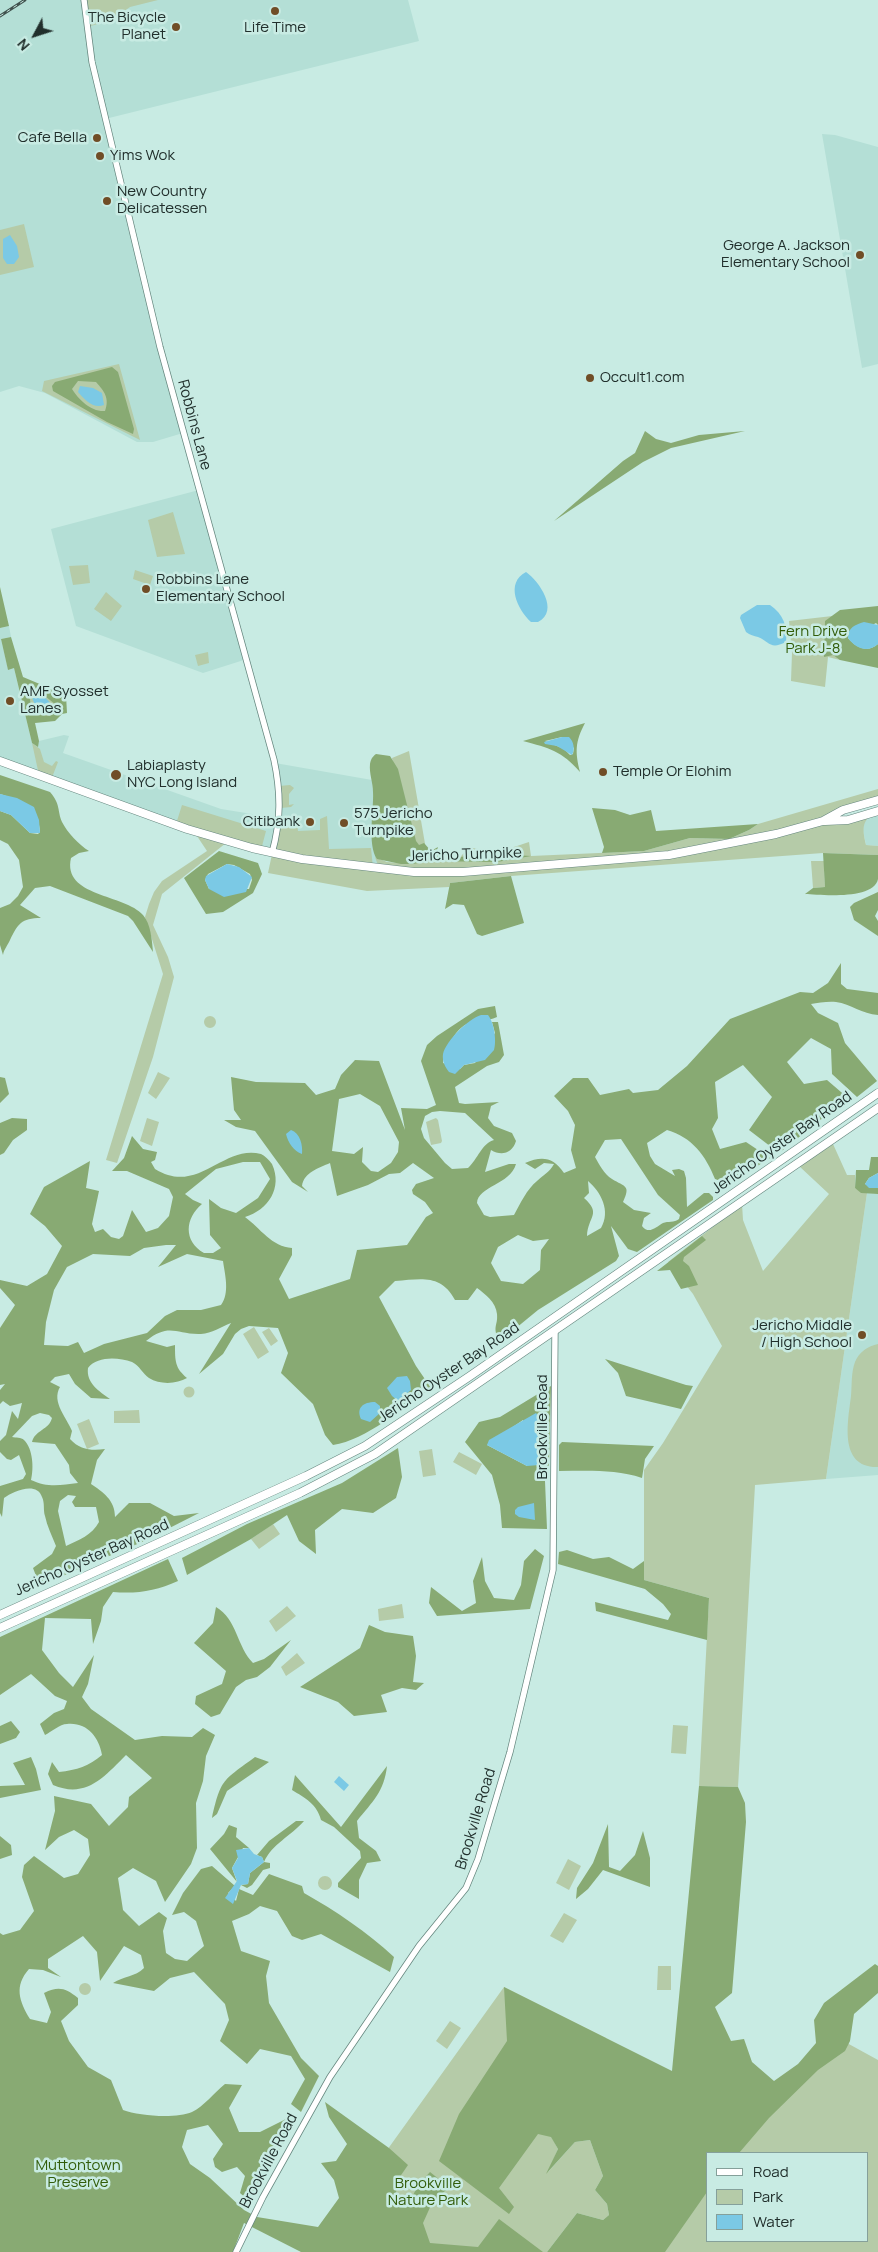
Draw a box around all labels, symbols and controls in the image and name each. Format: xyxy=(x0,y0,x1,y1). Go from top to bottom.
marker: Life Time xyxy=(269,5,281,17)
place label: The Bicycle Planet xyxy=(88,9,166,44)
north arrow xyxy=(10,10,60,60)
place label: Life Time xyxy=(244,19,306,37)
marker: The Bicycle Planet xyxy=(170,21,182,33)
text: N xyxy=(13,35,34,55)
place label: Cafe Bella xyxy=(18,129,87,147)
marker: Cafe Bella xyxy=(91,132,103,144)
place label: Yims Wok xyxy=(110,147,175,165)
marker: Yims Wok xyxy=(94,150,106,162)
place label: New Country Delicatessen xyxy=(117,183,207,218)
marker: New Country Delicatessen xyxy=(101,195,113,207)
place label: George A. Jackson Elementary School xyxy=(721,237,850,272)
marker: George A. Jackson Elementary School xyxy=(854,249,866,261)
place label: Occult1.com xyxy=(600,369,684,387)
marker: Occult1.com xyxy=(584,372,596,384)
street label: Robbins Lane xyxy=(173,378,215,472)
place label: Robbins Lane Elementary School xyxy=(156,571,285,606)
marker: Robbins Lane Elementary School xyxy=(140,583,152,595)
park label: Fern Drive Park J-8 xyxy=(779,623,847,658)
place label: AMF Syosset Lanes xyxy=(20,683,109,718)
marker: AMF Syosset Lanes xyxy=(4,695,16,707)
place label: Labiaplasty NYC Long Island xyxy=(127,757,237,792)
place label: Temple Or Elohim xyxy=(613,763,731,781)
marker: Temple Or Elohim xyxy=(597,766,609,778)
marker: Labiaplasty NYC Long Island xyxy=(109,768,123,782)
place label: 575 Jericho Turnpike xyxy=(354,805,433,840)
place label: Citibank xyxy=(243,813,300,831)
marker: Citibank xyxy=(304,816,316,828)
marker: 575 Jericho Turnpike xyxy=(338,817,350,829)
street label: Jericho Turnpike xyxy=(408,844,522,866)
street label: Jericho Oyster Bay Road xyxy=(709,1088,855,1198)
place label: Jericho Middle / High School xyxy=(752,1317,852,1352)
street label: Jericho Oyster Bay Road xyxy=(375,1319,523,1427)
marker: Jericho Middle / High School xyxy=(856,1329,868,1341)
street label: Brookville Road xyxy=(534,1374,552,1480)
street label: Jericho Oyster Bay Road xyxy=(12,1516,172,1600)
street label: Brookville Road xyxy=(452,1766,500,1872)
street label: Brookville Road xyxy=(236,2110,302,2212)
legend xyxy=(706,2152,868,2242)
park label: Muttontown Preserve xyxy=(35,2157,121,2192)
text: Road xyxy=(753,2161,789,2182)
park label: Brookville Nature Park xyxy=(388,2175,468,2210)
text: Park xyxy=(753,2186,783,2207)
text: Water xyxy=(753,2211,795,2232)

